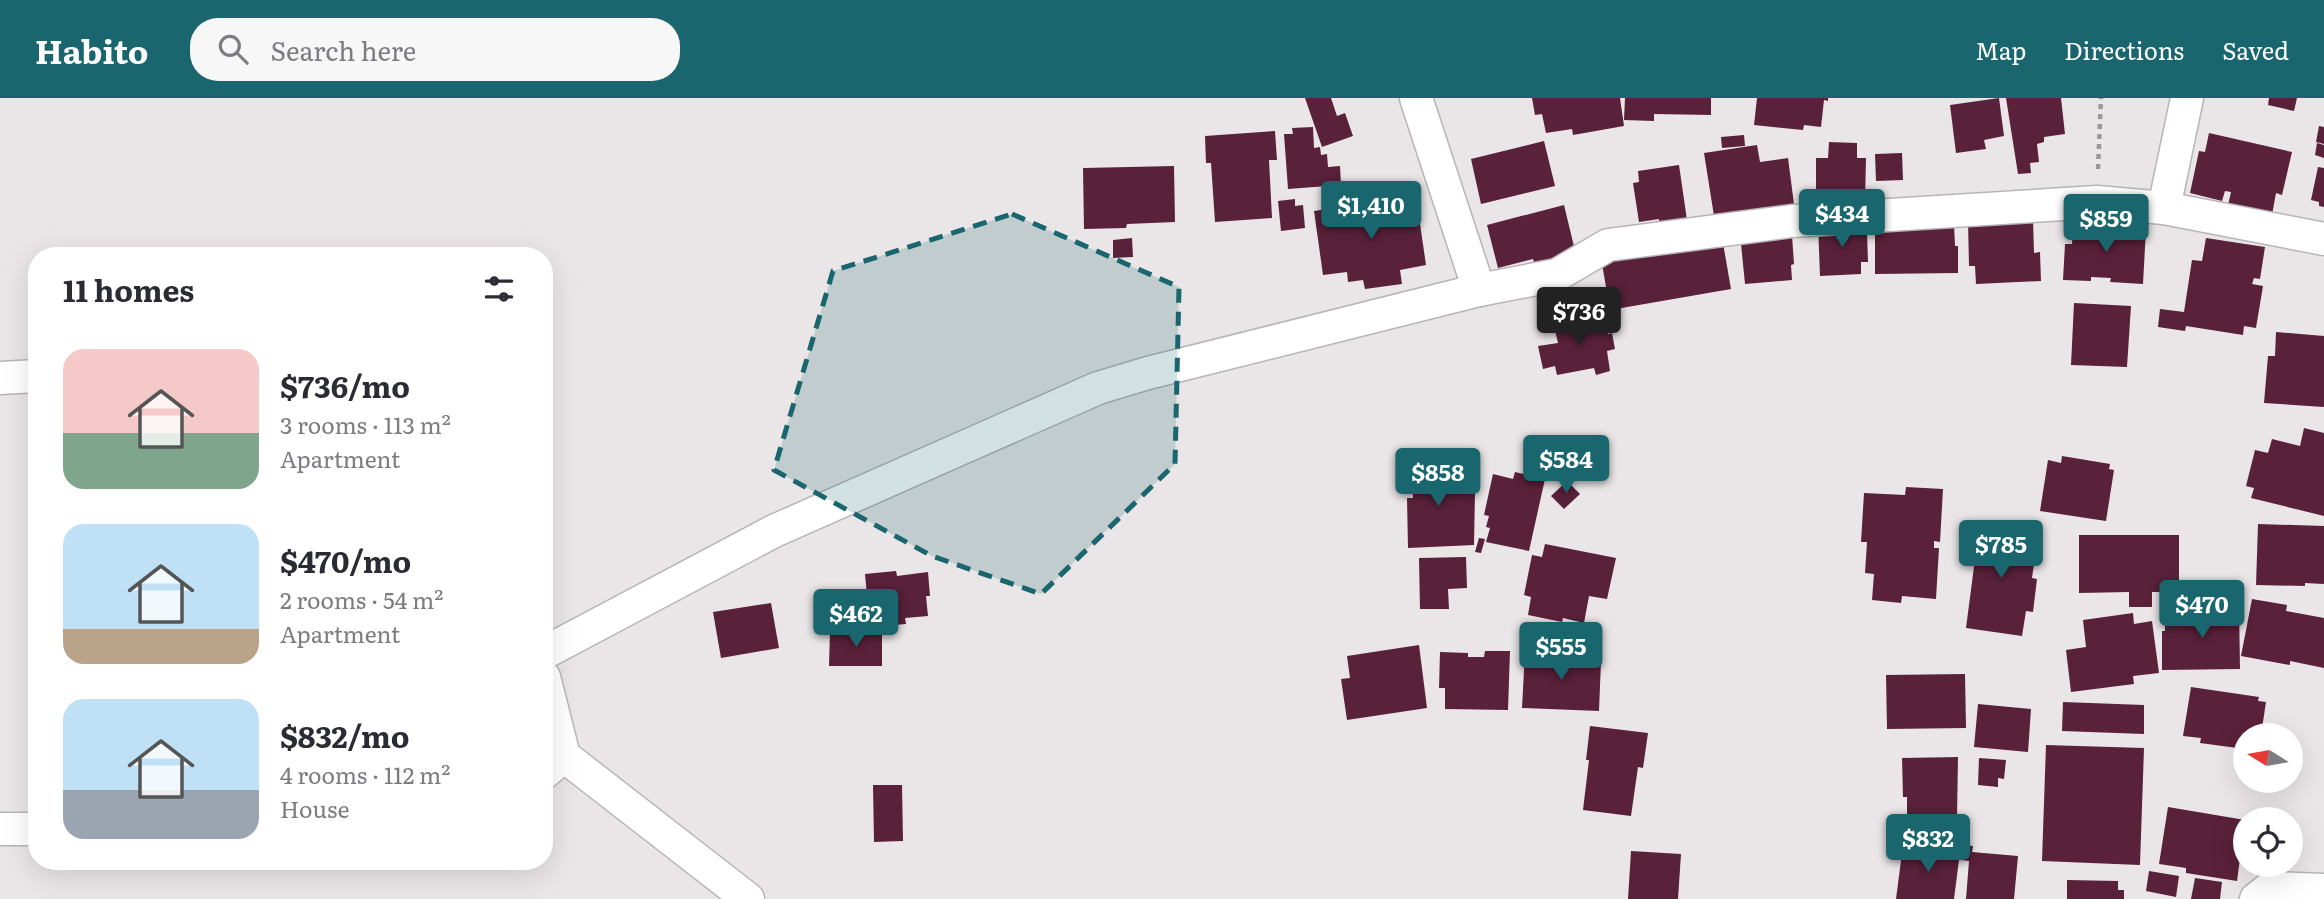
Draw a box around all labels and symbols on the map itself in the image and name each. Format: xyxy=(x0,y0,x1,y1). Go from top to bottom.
pin: $1,410 xyxy=(1314,181,1428,241)
pin: $434 xyxy=(1801,190,1883,249)
pin: $859 xyxy=(2065,194,2147,254)
pin: $736 xyxy=(1538,288,1620,347)
pin: $584 xyxy=(1525,436,1607,495)
pin: $858 xyxy=(1397,448,1479,508)
pin: $785 xyxy=(1960,520,2042,580)
pin: $470 xyxy=(2161,580,2243,640)
pin: $462 xyxy=(815,589,897,649)
pin: $555 xyxy=(1520,622,1602,682)
north arrow xyxy=(2233,723,2303,793)
pin: $832 xyxy=(1887,814,1969,874)

